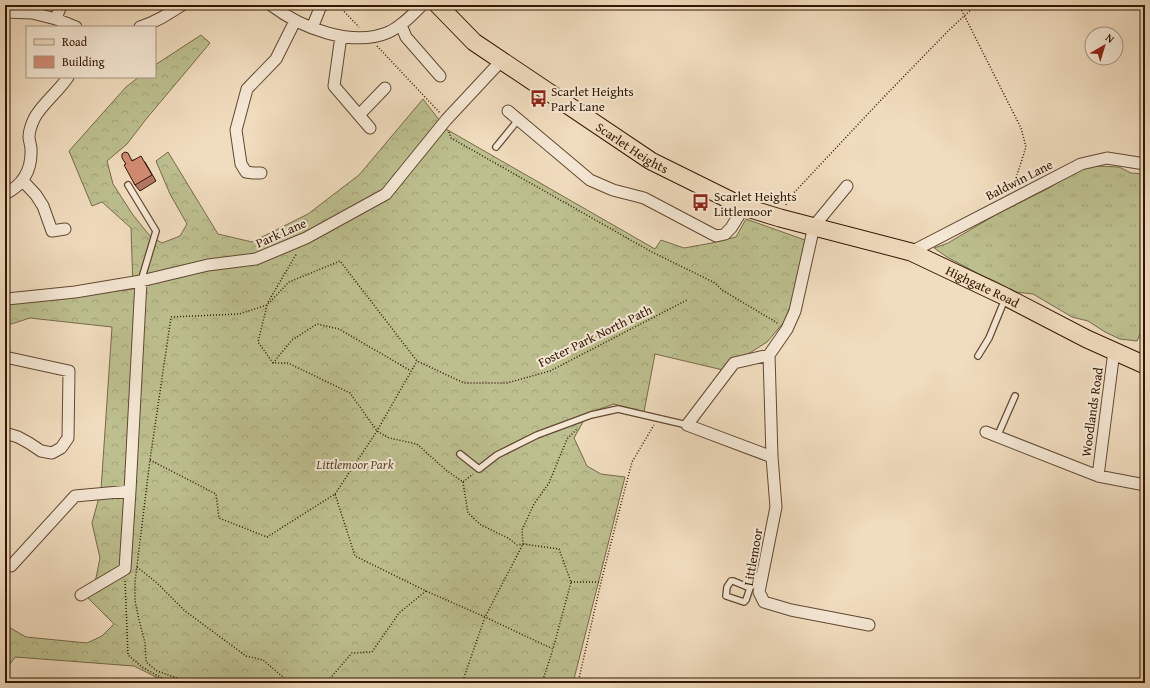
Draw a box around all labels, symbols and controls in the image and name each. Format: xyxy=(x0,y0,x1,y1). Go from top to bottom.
legend xyxy=(26,26,156,78)
north arrow xyxy=(1084,26,1124,66)
text: N xyxy=(1102,30,1118,47)
text: Road xyxy=(62,33,88,50)
text: Building xyxy=(62,53,105,70)
place label: Scarlet Heights Park Lane xyxy=(551,82,634,116)
bus stop icon: Scarlet Heights Park Lane xyxy=(528,88,548,108)
street label: Scarlet Heights xyxy=(592,117,672,178)
street label: Baldwin Lane xyxy=(982,155,1056,205)
place label: Scarlet Heights Littlemoor xyxy=(714,187,797,221)
bus stop icon: Scarlet Heights Littlemoor xyxy=(691,193,711,213)
street label: Park Lane xyxy=(253,213,309,253)
street label: Highgate Road xyxy=(943,260,1023,312)
street label: Foster Park North Path xyxy=(535,300,656,372)
street label: Woodlands Road xyxy=(1076,366,1108,458)
park label: Littlemoor Park xyxy=(315,455,394,474)
street label: Littlemoor xyxy=(739,526,768,587)

